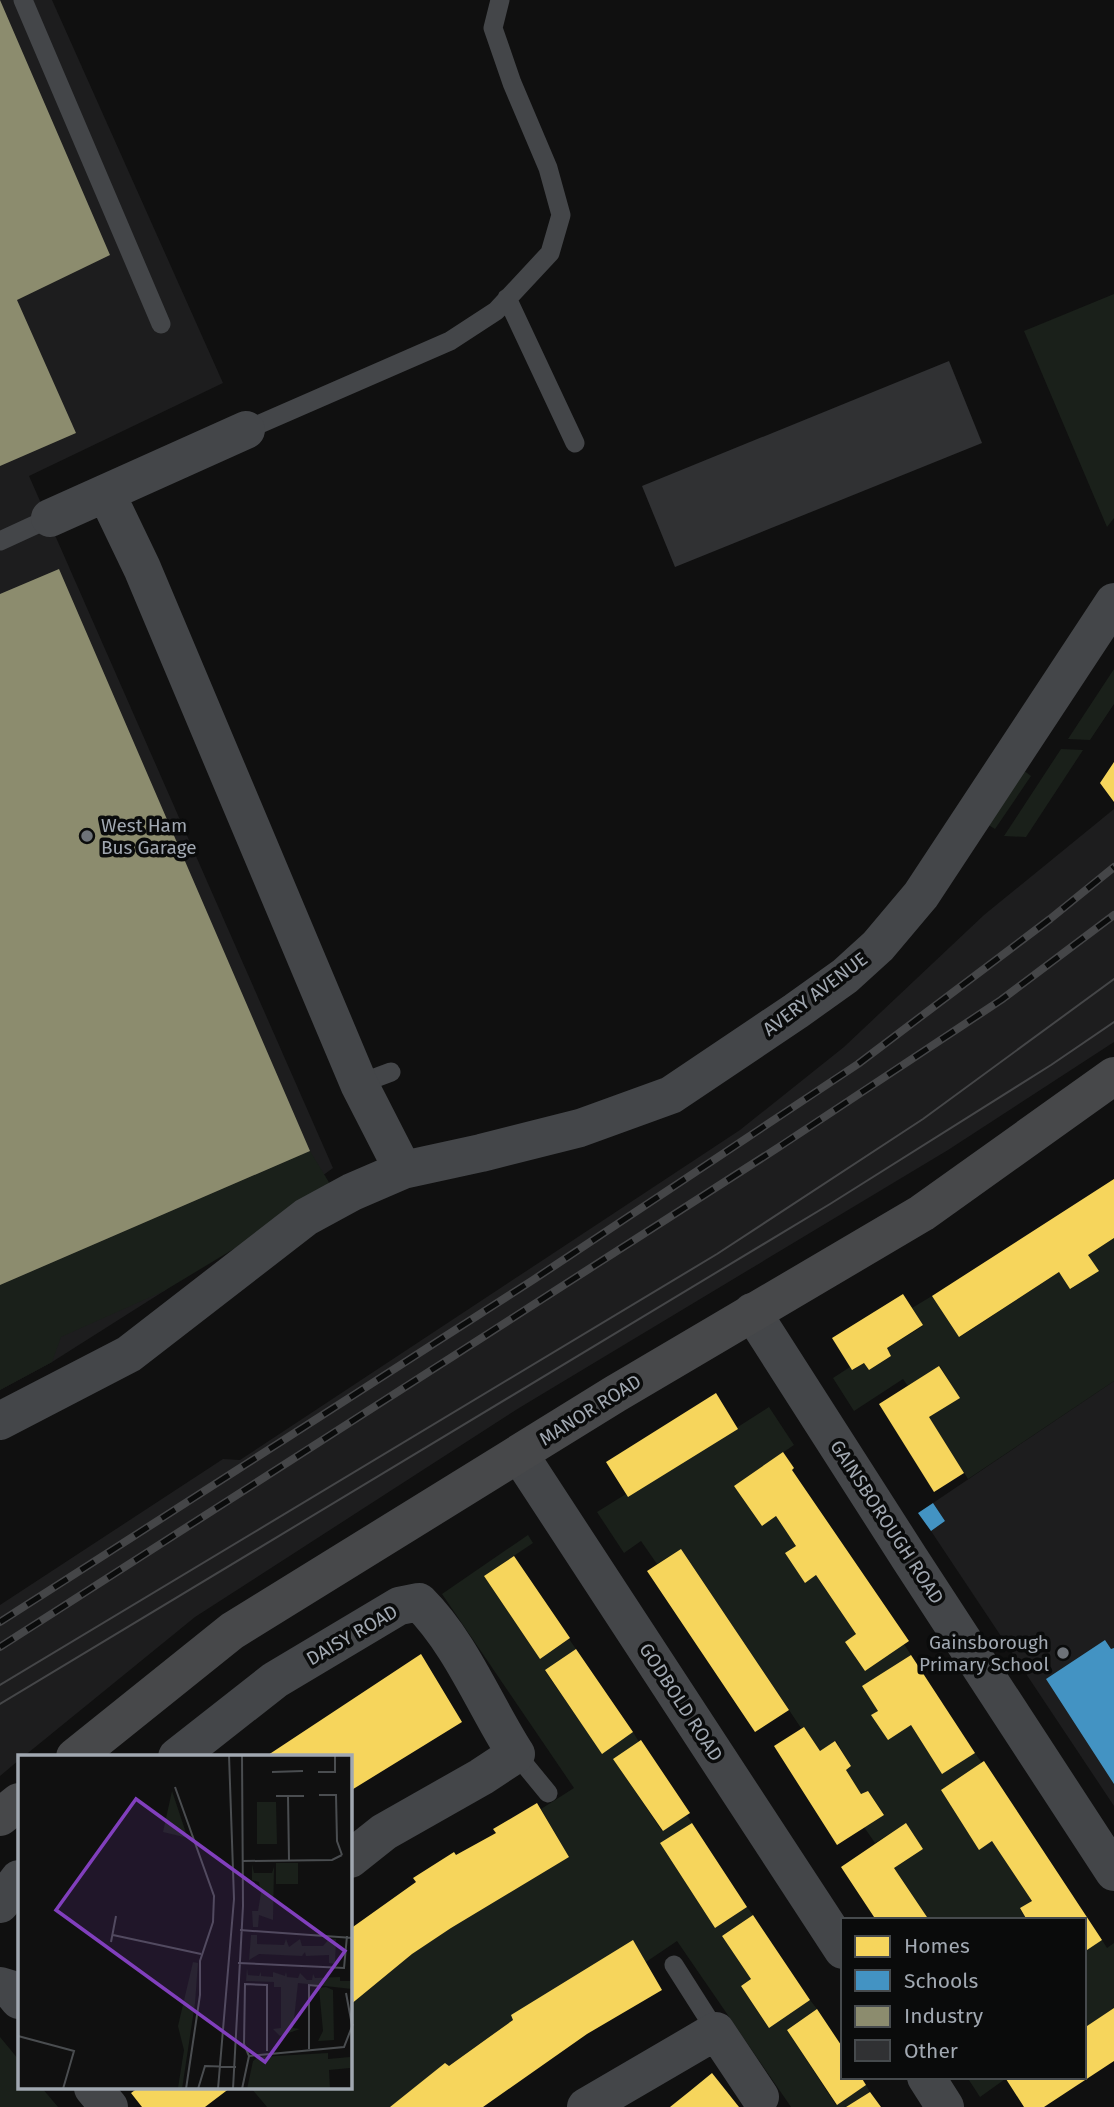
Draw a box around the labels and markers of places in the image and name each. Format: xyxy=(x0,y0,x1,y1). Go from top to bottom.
place label: West Ham Bus Garage xyxy=(101,814,197,859)
marker: West Ham Bus Garage xyxy=(79,828,95,844)
place label: Gainsborough Primary School xyxy=(919,1631,1049,1676)
marker: Gainsborough Primary School xyxy=(1055,1645,1071,1661)

